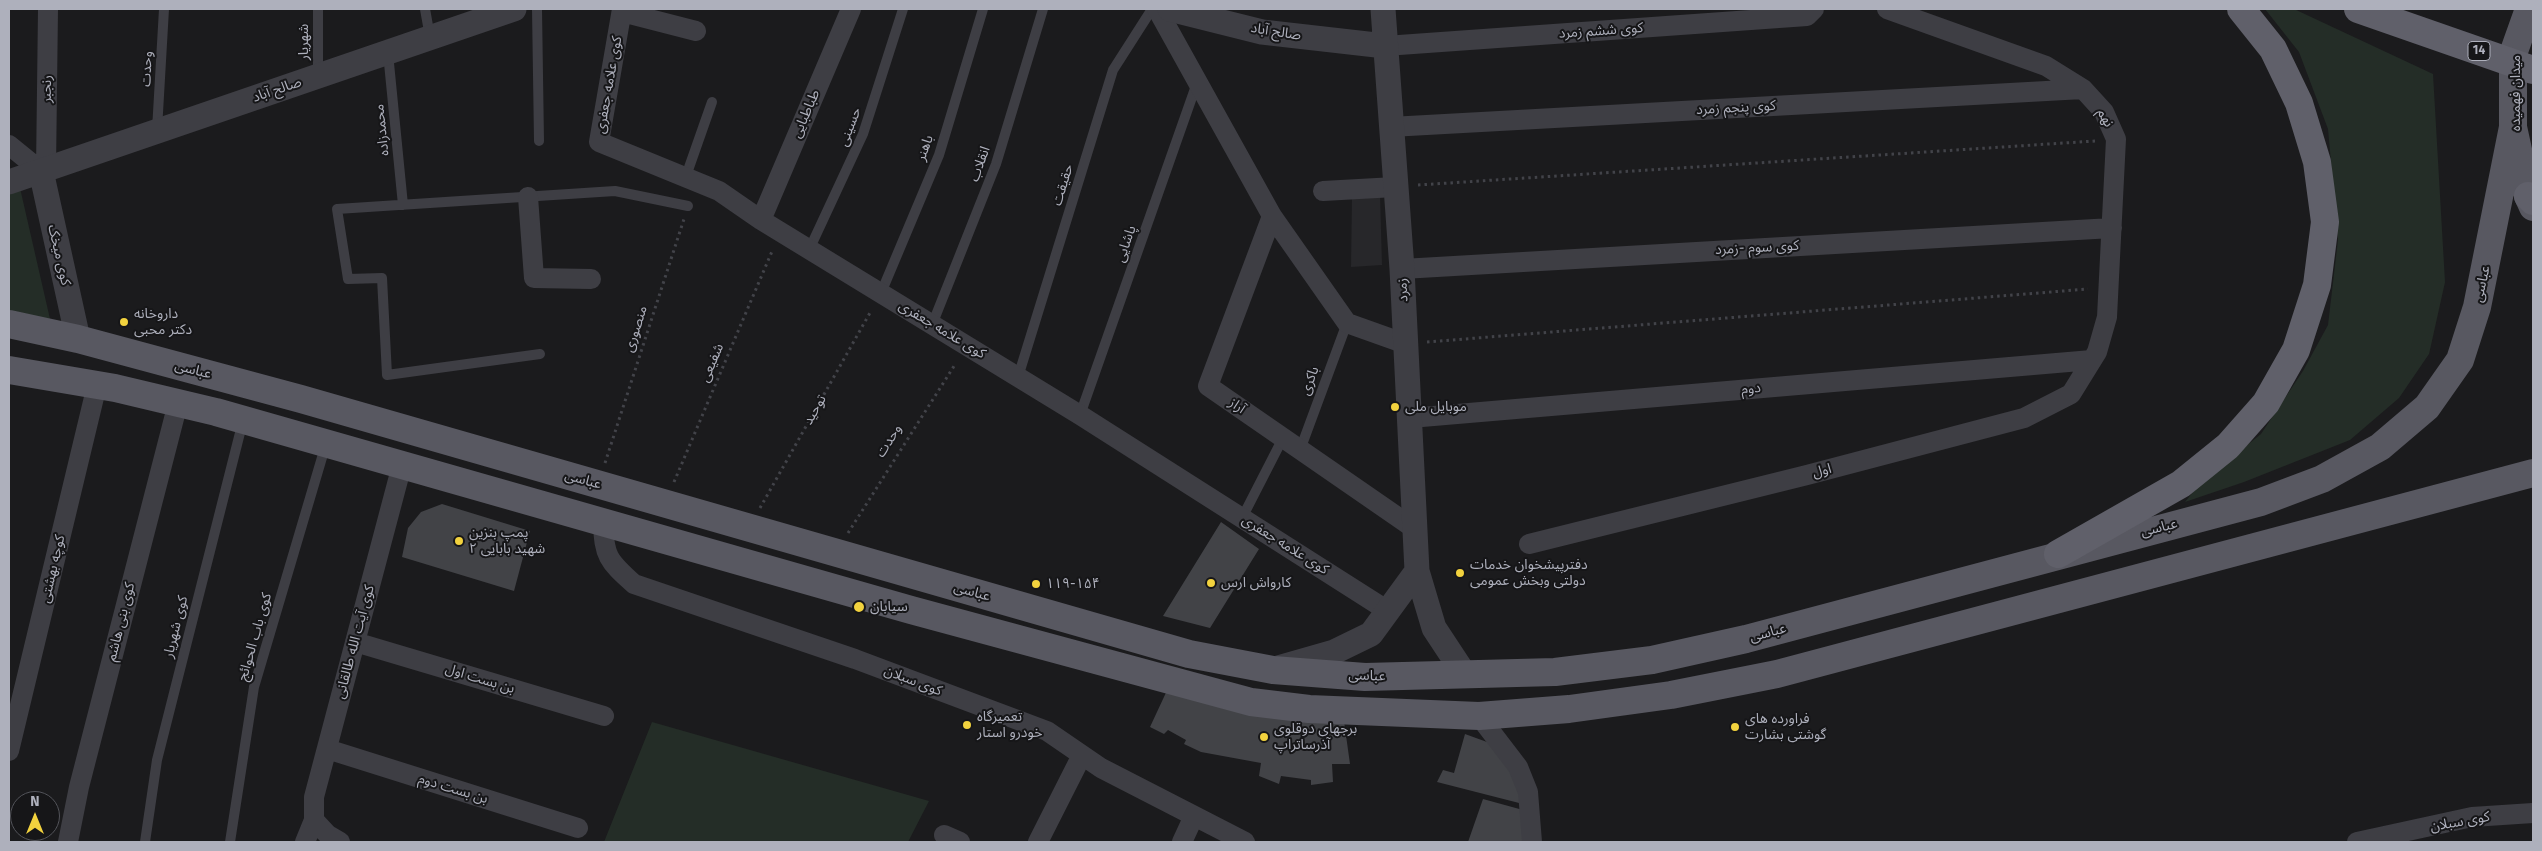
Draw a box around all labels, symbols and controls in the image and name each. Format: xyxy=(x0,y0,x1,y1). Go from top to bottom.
street label: صالح آباد xyxy=(1250,20,1302,44)
street label: کوی ششم زمرد xyxy=(1558,20,1644,42)
street label: شهریار xyxy=(296,24,312,60)
street label: کوی علامه جعفری xyxy=(592,35,626,135)
road number: 14 xyxy=(2468,41,2490,60)
street label: وحدت xyxy=(138,51,156,87)
street label: میدان فهمیده xyxy=(2508,55,2524,131)
street label: صالح آباد xyxy=(250,74,304,106)
street label: رنجبر xyxy=(38,75,56,103)
street label: طباطبایی xyxy=(788,87,824,141)
street label: کوی پنجم زمرد xyxy=(1696,98,1776,118)
street label: محمدزاده xyxy=(371,103,393,157)
street label: حسینی xyxy=(835,105,865,149)
street label: نهم xyxy=(2093,106,2117,130)
street label: باهنر xyxy=(913,133,937,163)
street label: انقلاب xyxy=(966,144,994,184)
street label: حقیقت xyxy=(1049,162,1077,208)
street label: کوی میخک xyxy=(44,223,74,287)
street label: پاشایی xyxy=(1112,223,1140,265)
street label: کوی سوم -زمرد xyxy=(1715,237,1799,259)
street label: عباسى xyxy=(2470,264,2494,304)
street label: زمرد xyxy=(1394,278,1412,302)
street label: کوی علامه جعفری xyxy=(895,297,989,363)
street label: منصوری xyxy=(621,304,651,354)
place label: داروخانه دکتر محبی xyxy=(134,306,192,338)
marker: داروخانه دکتر محبی xyxy=(118,316,130,328)
street label: شفیعی xyxy=(696,341,728,385)
street label: عباسى xyxy=(173,357,213,383)
street label: باکری xyxy=(1297,364,1323,398)
street label: دوم xyxy=(1740,380,1762,398)
street label: توحید xyxy=(800,392,830,428)
street label: آراز xyxy=(1225,394,1249,418)
place label: موبایل ملی xyxy=(1405,399,1467,415)
marker: موبایل ملی xyxy=(1389,401,1401,413)
street label: وحدت xyxy=(872,421,906,461)
street label: اول xyxy=(1810,460,1834,482)
street label: عباسى xyxy=(563,467,603,493)
street label: کوی علامه جعفری xyxy=(1239,512,1331,578)
street label: عباسى xyxy=(2139,515,2179,541)
place label: پمپ بنزین شهید بابایی ۲ xyxy=(469,525,545,558)
street label: کوچه بهشتی xyxy=(37,533,69,605)
marker: پمپ بنزین شهید بابایی ۲ xyxy=(453,535,465,547)
place label: دفترپیشخوان خدمات دولتی وبخش عمومی xyxy=(1470,557,1588,590)
marker: دفترپیشخوان خدمات دولتی وبخش عمومی xyxy=(1454,567,1466,579)
place label: کارواش ارس xyxy=(1221,575,1291,591)
place label: ۱۱۹-۱۵۴ xyxy=(1046,576,1100,592)
marker: کارواش ارس xyxy=(1205,577,1217,589)
marker: ۱۱۹-۱۵۴ xyxy=(1030,578,1042,590)
street label: عباسى xyxy=(952,579,992,605)
street label: کوی بنی هاشم xyxy=(103,581,139,663)
street label: کوی آیت الله طالقانی xyxy=(332,583,378,701)
street label: کوی باب الحوائج xyxy=(234,591,276,683)
street label: کوی شهریار xyxy=(160,594,192,660)
place label: سیابان xyxy=(870,599,908,615)
marker: سیابان xyxy=(852,600,866,614)
street label: عباسى xyxy=(1748,620,1788,646)
street label: بن بست اول xyxy=(443,660,517,698)
street label: کوی سبلان xyxy=(882,662,944,700)
street label: عباسى xyxy=(1348,667,1386,685)
place label: تعمیرگاه خودرو استار xyxy=(977,709,1042,742)
place label: فراورده های گوشتی بشارت xyxy=(1745,711,1826,744)
marker: تعمیرگاه خودرو استار xyxy=(961,719,973,731)
place label: برجهای دوقلوی آذرساتراپ xyxy=(1274,721,1357,754)
marker: فراورده های گوشتی بشارت xyxy=(1729,721,1741,733)
marker: برجهای دوقلوی آذرساتراپ xyxy=(1258,731,1270,743)
street label: بن بست دوم xyxy=(416,770,490,808)
north arrow xyxy=(10,791,60,841)
text: N xyxy=(30,793,40,810)
street label: کوی سبلان xyxy=(2429,808,2491,836)

